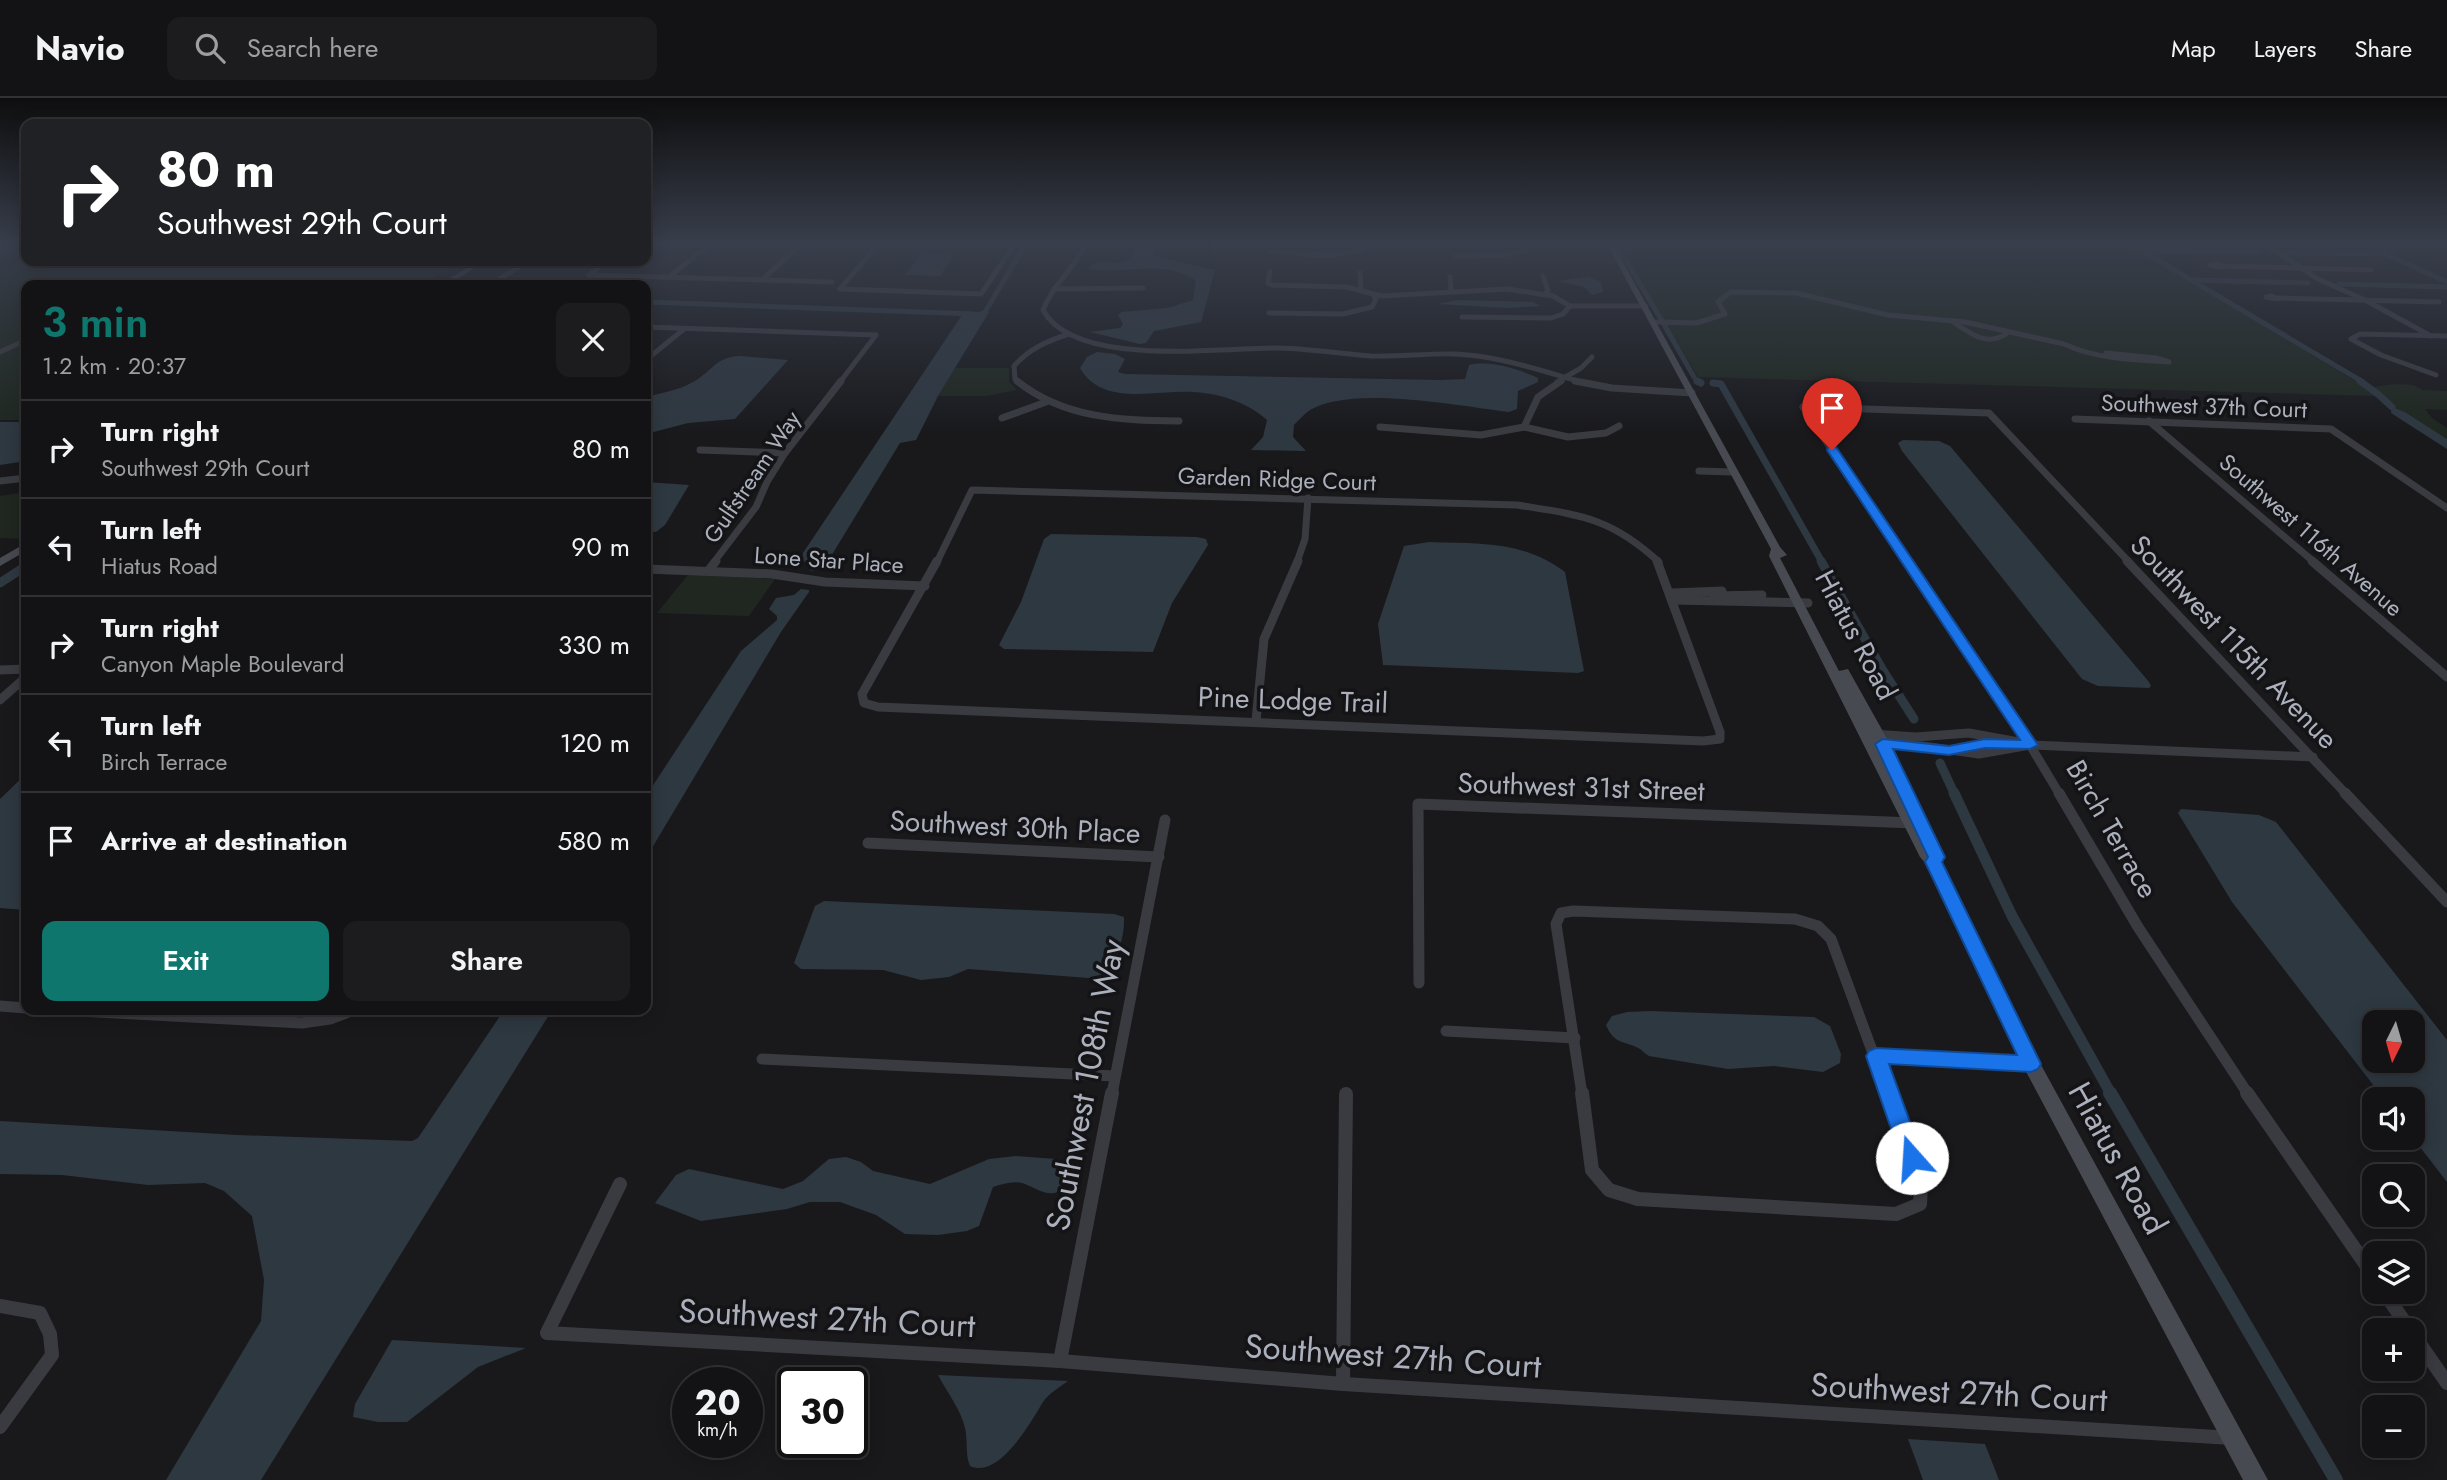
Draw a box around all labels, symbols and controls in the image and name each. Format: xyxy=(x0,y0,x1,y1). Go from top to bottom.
search box xyxy=(167,17,657,80)
text: Navio xyxy=(35,25,125,72)
icon: search xyxy=(191,29,229,67)
text: Search here xyxy=(247,29,378,67)
text: Map xyxy=(2171,31,2216,66)
text: Layers xyxy=(2254,31,2316,66)
text: Share xyxy=(2354,31,2412,66)
text: 80 m xyxy=(157,135,275,205)
icon: right xyxy=(42,147,133,238)
text: Southwest 29th Court xyxy=(157,200,447,246)
text: 3 min xyxy=(42,292,148,353)
button: close xyxy=(556,303,630,377)
text: 1.2 km · 20:37 xyxy=(42,349,186,383)
pin xyxy=(1802,378,1862,450)
street label: Southwest 37th Court xyxy=(2100,385,2308,427)
icon: arrive xyxy=(1813,389,1851,427)
street label: Gulfstream Way xyxy=(695,403,809,550)
text: Turn right xyxy=(101,413,219,451)
icon: right xyxy=(42,430,80,468)
text: 80 m xyxy=(572,430,630,468)
street label: Southwest 116th Avenue xyxy=(2212,446,2410,625)
text: Southwest 29th Court xyxy=(101,451,309,485)
street label: Garden Ridge Court xyxy=(1177,459,1377,499)
text: Turn left xyxy=(101,511,201,549)
street label: Southwest 115th Avenue xyxy=(2121,526,2347,758)
icon: left xyxy=(42,528,80,566)
text: 90 m xyxy=(571,528,630,566)
street label: Lone Star Place xyxy=(753,538,905,582)
text: Hiatus Road xyxy=(101,549,218,583)
street label: Hiatus Road xyxy=(1805,563,1907,707)
text: Turn right xyxy=(101,609,219,647)
icon: right xyxy=(42,626,80,664)
text: 330 m xyxy=(558,626,630,664)
text: Canyon Maple Boulevard xyxy=(101,647,344,681)
street label: Pine Lodge Trail xyxy=(1197,676,1389,724)
text: Turn left xyxy=(101,707,201,745)
icon: left xyxy=(42,724,80,762)
text: 120 m xyxy=(560,724,630,762)
text: Birch Terrace xyxy=(101,745,227,779)
street label: Birch Terrace xyxy=(2056,752,2168,906)
street label: Southwest 31st Street xyxy=(1457,762,1705,812)
street label: Southwest 30th Place xyxy=(889,800,1141,854)
icon: arrive xyxy=(42,822,80,860)
text: Arrive at destination xyxy=(101,822,348,860)
text: 580 m xyxy=(557,822,630,860)
button: Exit xyxy=(42,921,329,1001)
button: Share xyxy=(343,921,630,1001)
street label: Southwest 108th Way xyxy=(1034,935,1136,1235)
north arrow xyxy=(2362,1010,2426,1073)
map controls xyxy=(2362,1010,2425,1458)
street label: Hiatus Road xyxy=(2057,1073,2179,1243)
button: sound xyxy=(2362,1087,2425,1150)
position arrow xyxy=(1875,1121,1949,1195)
button: search xyxy=(2362,1164,2425,1227)
button: layers xyxy=(2362,1241,2425,1304)
street label: Southwest 27th Court xyxy=(677,1287,977,1349)
button: + xyxy=(2362,1318,2425,1381)
street label: Southwest 27th Court xyxy=(1243,1322,1543,1390)
street label: Southwest 27th Court xyxy=(1809,1361,2109,1423)
speed limit sign: 30 xyxy=(777,1367,868,1458)
text: 20 xyxy=(694,1378,741,1428)
button: − xyxy=(2362,1395,2425,1458)
text: km/h xyxy=(697,1417,738,1443)

